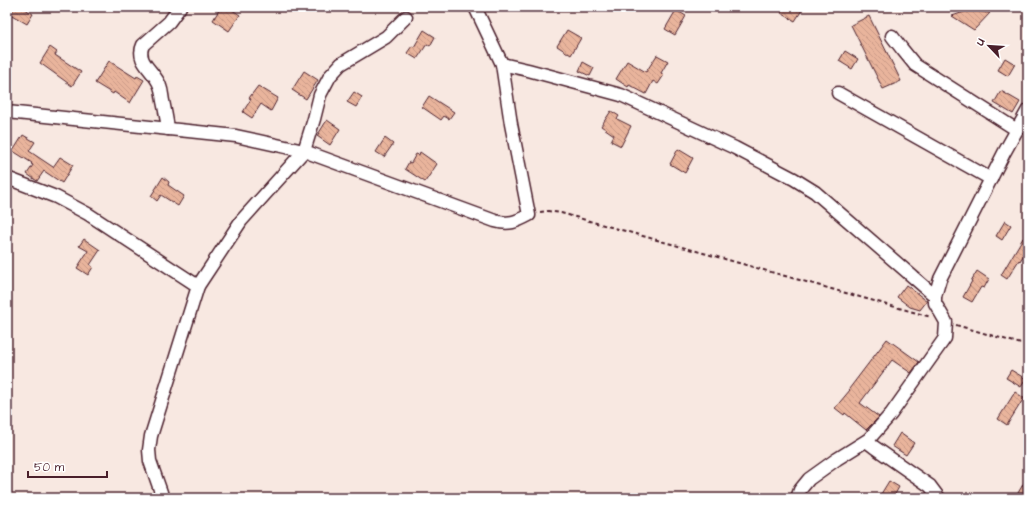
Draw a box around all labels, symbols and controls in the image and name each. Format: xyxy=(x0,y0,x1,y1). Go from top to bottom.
north arrow xyxy=(969,26,1009,66)
text: U xyxy=(972,36,988,49)
scale bar xyxy=(28,453,107,479)
text: 50 m xyxy=(34,459,65,476)

